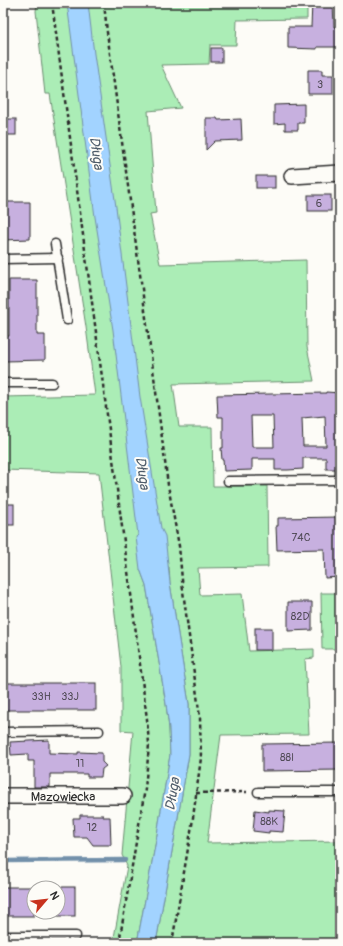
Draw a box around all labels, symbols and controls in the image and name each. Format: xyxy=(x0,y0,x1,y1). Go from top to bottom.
house number: 3 xyxy=(317,78,323,91)
water label: Długa xyxy=(86,136,107,172)
house number: 6 xyxy=(316,197,322,210)
water label: Długa xyxy=(132,456,153,492)
house number: 74C xyxy=(292,531,311,544)
house number: 82D xyxy=(291,610,309,623)
house number: 33H xyxy=(31,690,51,703)
house number: 33J xyxy=(61,690,79,703)
house number: 88I xyxy=(280,751,294,764)
house number: 11 xyxy=(76,757,84,770)
water label: Długa xyxy=(162,775,184,812)
street label: Mazowiecka xyxy=(31,789,95,805)
house number: 88K xyxy=(260,815,278,828)
house number: 12 xyxy=(87,821,97,834)
north arrow xyxy=(26,880,66,920)
text: N xyxy=(47,889,62,902)

